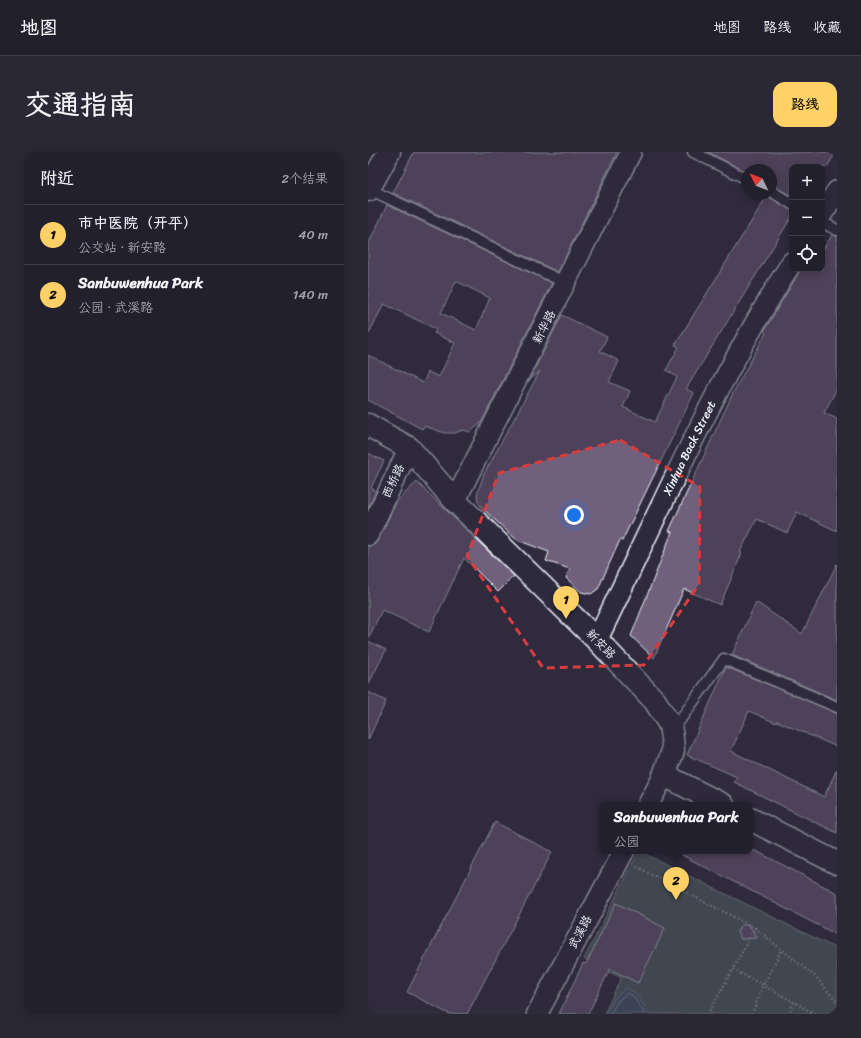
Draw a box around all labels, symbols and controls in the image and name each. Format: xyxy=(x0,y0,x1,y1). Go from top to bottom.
text: 地图 xyxy=(20,11,58,44)
text: 地图 xyxy=(713,15,741,40)
text: 路线 xyxy=(763,15,791,40)
text: 收藏 xyxy=(813,15,841,40)
text: 交通指南 xyxy=(24,80,136,129)
button: 路线 xyxy=(773,82,837,127)
text: 附近 xyxy=(40,163,74,193)
north arrow xyxy=(741,164,777,200)
map controls xyxy=(789,164,825,272)
button: + xyxy=(789,164,825,200)
text: 2个结果 xyxy=(281,167,328,190)
button: − xyxy=(789,200,825,236)
text: 市中医院（开平） xyxy=(78,210,198,236)
text: 1 xyxy=(50,223,56,246)
text: 40 m xyxy=(298,223,328,246)
text: 公交站 · 新安路 xyxy=(78,236,166,259)
button: locate xyxy=(789,236,825,272)
text: Sanbuwenhua Park xyxy=(78,270,203,296)
text: 2 xyxy=(49,283,57,306)
text: 140 m xyxy=(293,283,328,306)
text: 公园 · 武溪路 xyxy=(78,296,153,319)
street label: 新华路 xyxy=(526,306,562,348)
street label: Xinhua Back Street xyxy=(656,397,722,500)
street label: 西桥路 xyxy=(375,460,411,502)
your location xyxy=(564,505,584,525)
pin: 1 xyxy=(553,586,579,619)
street label: 新安路 xyxy=(581,623,621,665)
popup xyxy=(599,802,753,854)
text: Sanbuwenhua Park xyxy=(614,804,738,830)
text: 公园 xyxy=(614,830,640,853)
pin: 2 xyxy=(663,867,689,900)
street label: 武溪路 xyxy=(562,911,598,953)

